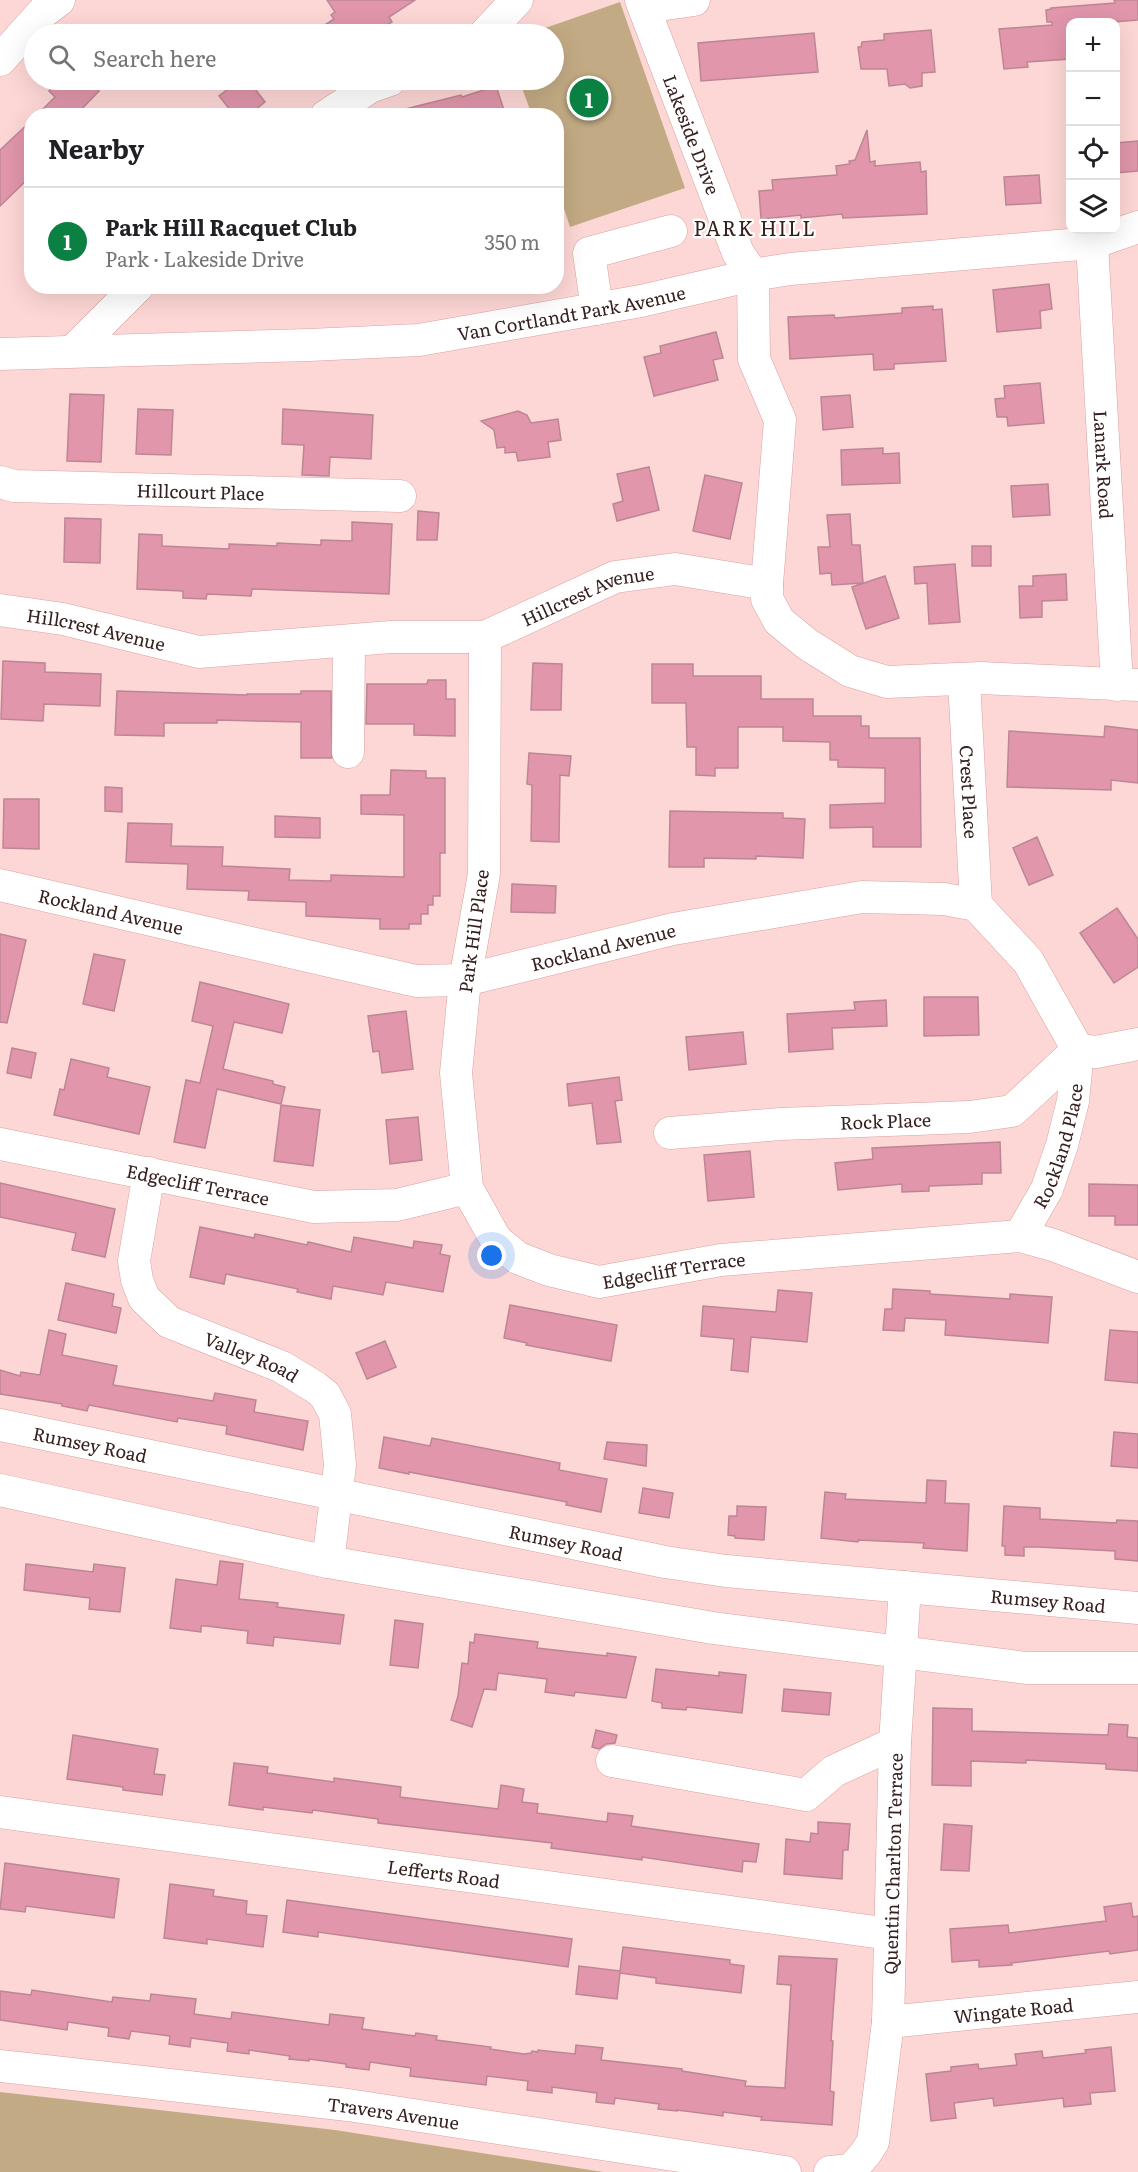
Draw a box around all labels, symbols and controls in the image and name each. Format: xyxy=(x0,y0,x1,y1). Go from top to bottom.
map controls xyxy=(1066,18,1120,234)
button: + xyxy=(1066,18,1120,72)
search box xyxy=(24,24,564,90)
icon: search xyxy=(45,41,78,74)
text: Search here xyxy=(93,41,216,74)
street label: Lakeside Drive xyxy=(657,71,728,198)
button: − xyxy=(1066,72,1120,126)
pin: 1 xyxy=(570,76,608,120)
button: locate xyxy=(1066,126,1120,180)
text: Nearby xyxy=(48,128,144,167)
button: layers xyxy=(1066,180,1120,234)
text: Park Hill Racquet Club xyxy=(105,210,357,243)
district label: PARK HILL xyxy=(693,212,817,242)
text: 1 xyxy=(63,226,72,256)
text: 350 m xyxy=(484,226,540,256)
text: Park · Lakeside Drive xyxy=(105,243,304,273)
street label: Van Cortlandt Park Avenue xyxy=(455,278,688,347)
street label: Lanark Road xyxy=(1088,410,1121,520)
street label: Hillcourt Place xyxy=(136,476,265,506)
street label: Hillcrest Avenue xyxy=(517,558,656,632)
street label: Hillcrest Avenue xyxy=(25,600,168,657)
street label: Crest Place xyxy=(954,744,986,839)
street label: Park Hill Place xyxy=(451,867,495,995)
street label: Rockland Avenue xyxy=(36,881,186,940)
street label: Rockland Avenue xyxy=(528,915,678,977)
street label: Rockland Place xyxy=(1025,1082,1088,1213)
street label: Rock Place xyxy=(839,1105,932,1135)
street label: Edgecliff Terrace xyxy=(124,1156,272,1211)
your location xyxy=(477,1241,506,1270)
street label: Edgecliff Terrace xyxy=(600,1245,746,1295)
street label: Valley Road xyxy=(201,1324,304,1388)
street label: Rumsey Road xyxy=(31,1419,150,1468)
street label: Rumsey Road xyxy=(507,1517,626,1567)
street label: Rumsey Road xyxy=(989,1581,1107,1619)
street label: Quentin Charlton Terrace xyxy=(876,1753,908,1975)
street label: Lefferts Road xyxy=(386,1852,502,1894)
street label: Wingate Road xyxy=(952,1990,1074,2029)
street label: Travers Avenue xyxy=(326,2089,461,2135)

